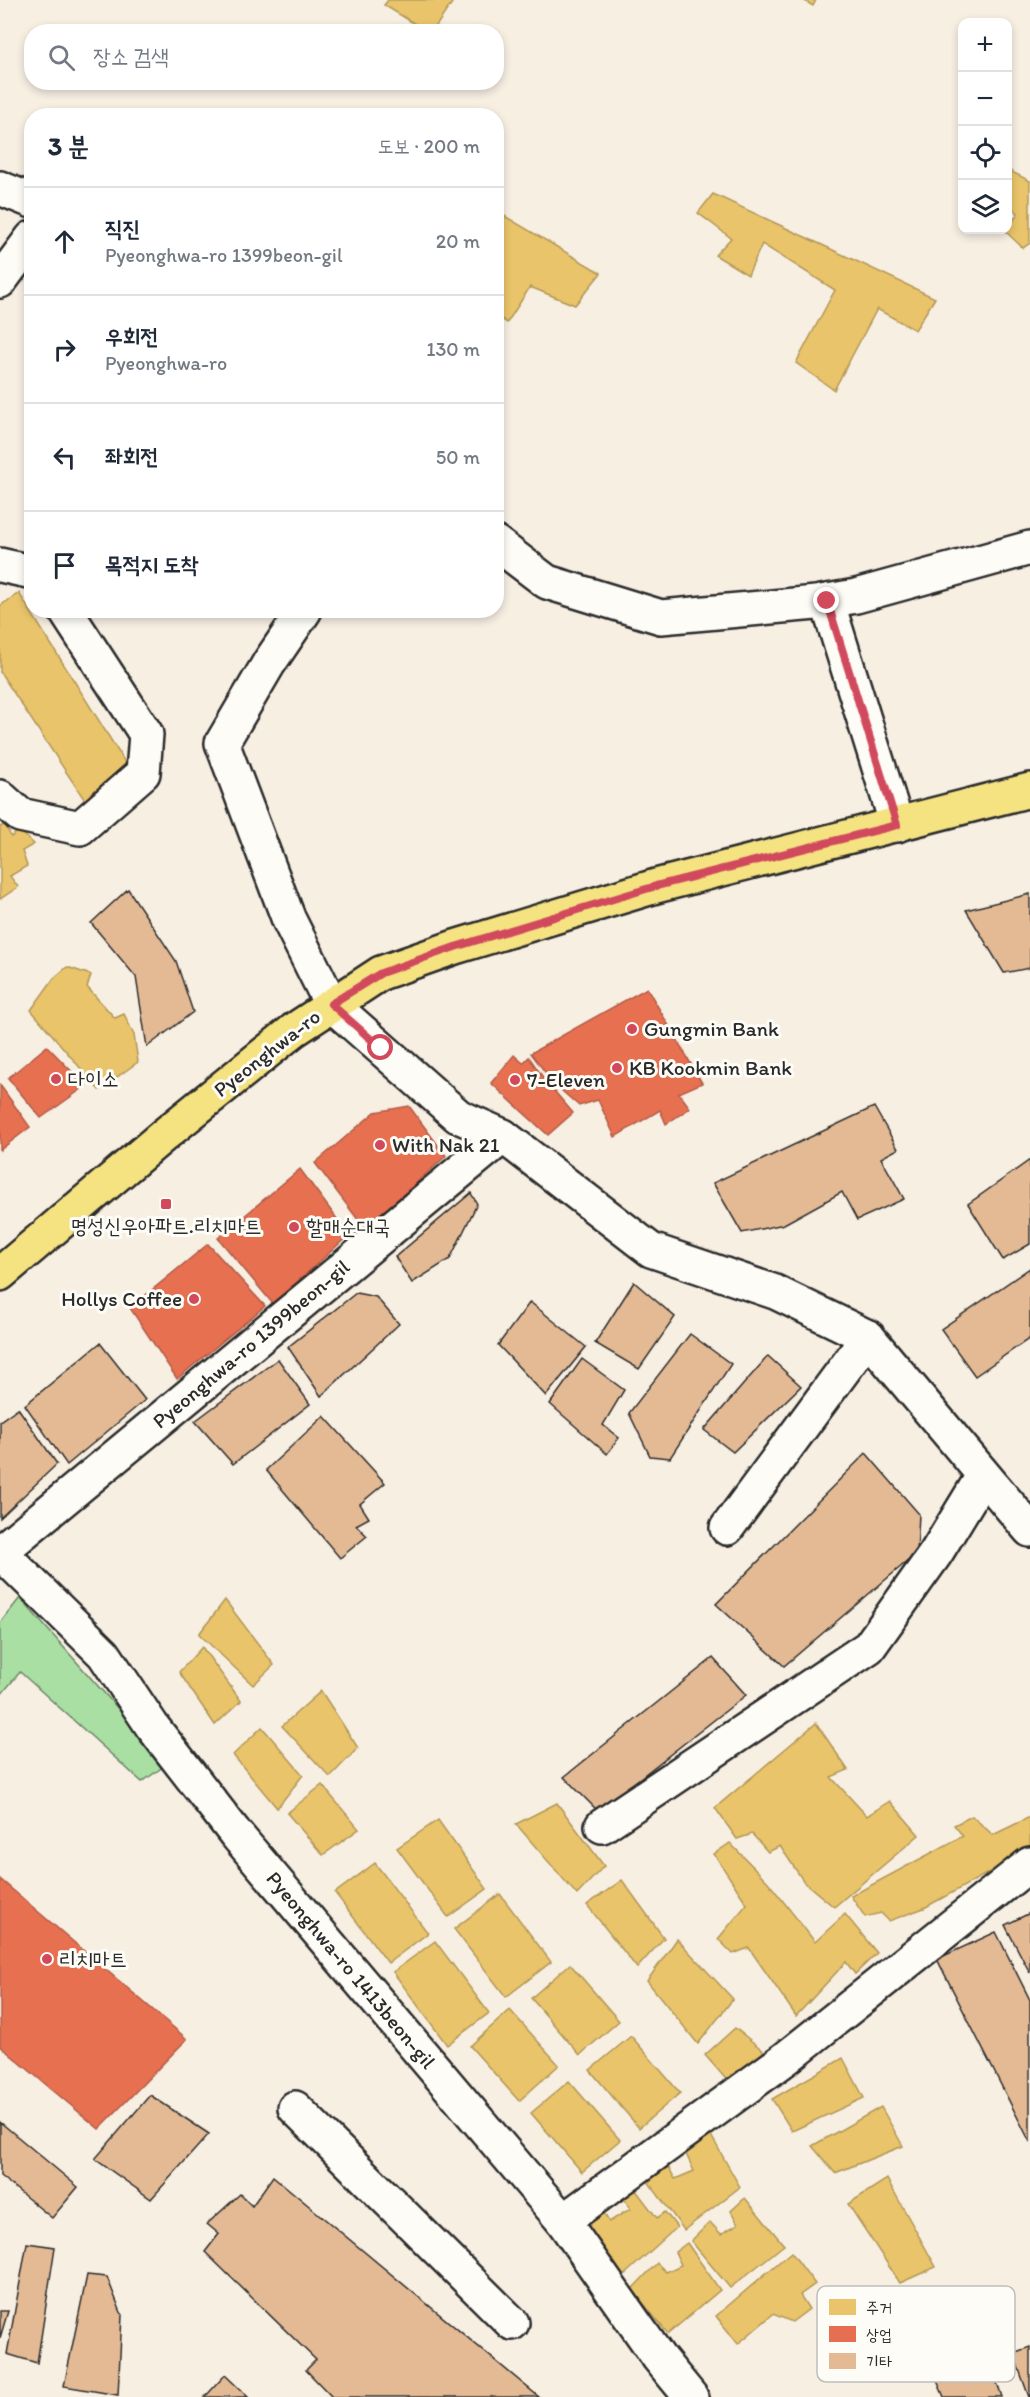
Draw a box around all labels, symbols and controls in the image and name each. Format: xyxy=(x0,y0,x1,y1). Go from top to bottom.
map controls xyxy=(958,18,1012,234)
button: + xyxy=(958,18,1012,72)
search box xyxy=(24,24,504,90)
icon: search xyxy=(45,41,78,74)
text: 장소 검색 xyxy=(93,43,169,70)
button: − xyxy=(958,72,1012,126)
button: locate xyxy=(958,126,1012,180)
text: 3 분 xyxy=(48,130,89,162)
text: 도보 · 200 m xyxy=(378,134,480,158)
button: layers xyxy=(958,180,1012,234)
text: 직진 xyxy=(105,215,140,242)
icon: ahead xyxy=(48,225,81,258)
text: 20 m xyxy=(436,229,480,253)
text: Pyeonghwa-ro 1399beon-gil xyxy=(105,243,343,267)
text: 우회전 xyxy=(105,323,158,350)
icon: right xyxy=(48,333,81,366)
text: 130 m xyxy=(426,337,480,361)
text: Pyeonghwa-ro xyxy=(105,351,227,375)
icon: left xyxy=(48,441,81,474)
text: 좌회전 xyxy=(105,443,158,470)
text: 50 m xyxy=(436,445,480,469)
icon: arrive xyxy=(48,549,81,582)
text: 목적지 도착 xyxy=(105,551,198,578)
route end xyxy=(813,587,839,613)
street label: Pyeonghwa-ro xyxy=(208,1003,325,1102)
place label: Gungmin Bank xyxy=(644,1016,779,1041)
marker: Gungmin Bank xyxy=(625,1022,639,1036)
route start xyxy=(367,1034,393,1060)
place label: KB Kookmin Bank xyxy=(629,1055,792,1080)
marker: KB Kookmin Bank xyxy=(610,1061,624,1075)
place label: 다이소 xyxy=(68,1066,119,1091)
place label: 7-Eleven xyxy=(527,1067,605,1092)
marker: 다이소 xyxy=(49,1072,63,1086)
marker: 7-Eleven xyxy=(508,1073,522,1087)
place label: With Nak 21 xyxy=(392,1132,500,1157)
marker: With Nak 21 xyxy=(373,1138,387,1152)
marker: 명성신우아파트.리치마트 xyxy=(159,1197,173,1211)
place label: 명성신우아파트.리치마트 xyxy=(70,1213,262,1238)
place label: 할매순대국 xyxy=(306,1214,391,1239)
marker: 할매순대국 xyxy=(287,1220,301,1234)
street label: Pyeonghwa-ro 1399beon-gil xyxy=(147,1254,354,1433)
place label: Hollys Coffee xyxy=(61,1286,182,1311)
marker: Hollys Coffee xyxy=(187,1292,201,1306)
street label: Pyeonghwa-ro 1413beon-gil xyxy=(262,1866,441,2073)
place label: 리치마트 xyxy=(59,1946,127,1971)
marker: 리치마트 xyxy=(40,1952,54,1966)
legend xyxy=(817,2286,1015,2382)
text: 주거 xyxy=(866,2298,892,2317)
text: 상업 xyxy=(866,2325,892,2344)
text: 기타 xyxy=(866,2352,892,2371)

